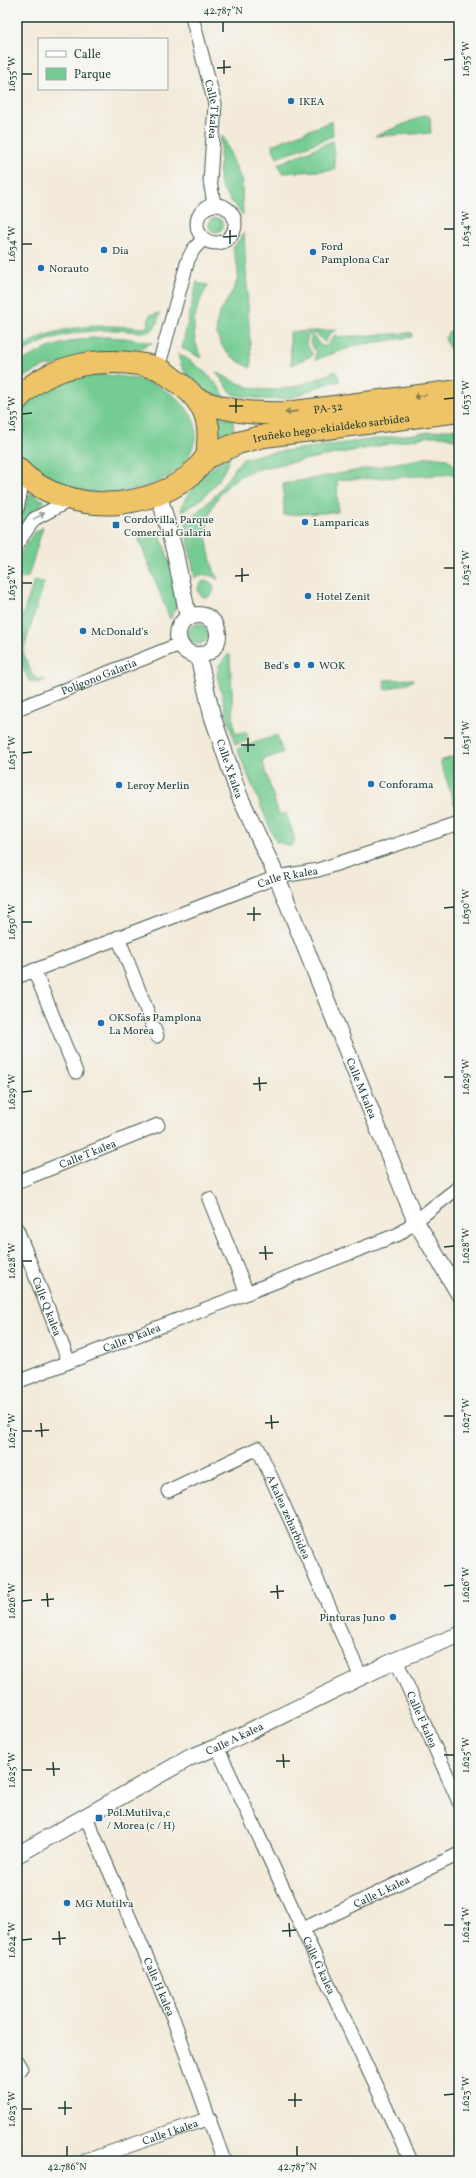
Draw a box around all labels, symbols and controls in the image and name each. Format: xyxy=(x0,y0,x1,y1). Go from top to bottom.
text: 42.787°N xyxy=(203,4,243,18)
legend xyxy=(38,38,168,90)
text: 1.635°W xyxy=(459,41,473,77)
text: Calle xyxy=(74,47,101,63)
text: 1.635°W xyxy=(5,56,19,92)
text: Parque xyxy=(74,67,111,83)
street label: Calle T kalea xyxy=(200,78,221,140)
place label: IKEA xyxy=(299,95,325,110)
marker: IKEA xyxy=(286,96,296,106)
text: 1.634°W xyxy=(459,211,473,247)
text: 1.634°W xyxy=(5,226,19,262)
place label: Ford Pamplona Car xyxy=(321,240,390,268)
place label: Dia xyxy=(112,244,129,259)
marker: Dia xyxy=(99,245,109,255)
marker: Ford Pamplona Car xyxy=(308,247,318,257)
place label: Norauto xyxy=(49,262,89,277)
marker: Norauto xyxy=(36,263,46,273)
text: 1.633°W xyxy=(459,380,473,416)
one-way arrow xyxy=(414,392,427,400)
text: 1.633°W xyxy=(5,396,19,432)
street label: PA-32 xyxy=(313,400,344,419)
one-way arrow xyxy=(285,409,298,416)
street label: Iruñeko hego-ekialdeko sarbidea xyxy=(252,411,411,448)
one-way arrow xyxy=(33,512,45,519)
place label: Cordovilla, Parque Comercial Galaria xyxy=(124,513,214,541)
place label: Lamparicas xyxy=(313,516,369,531)
marker: Lamparicas xyxy=(300,517,310,527)
marker: Cordovilla, Parque Comercial Galaria xyxy=(111,520,121,530)
text: 1.632°W xyxy=(459,550,473,586)
text: 1.632°W xyxy=(5,565,19,601)
place label: Hotel Zenit xyxy=(316,590,371,605)
marker: Hotel Zenit xyxy=(303,591,313,601)
place label: McDonald's xyxy=(91,625,149,640)
marker: McDonald's xyxy=(78,626,88,636)
street label: Polígono Galaria xyxy=(59,656,140,700)
place label: Bed's xyxy=(264,659,289,674)
place label: WOK xyxy=(319,659,346,674)
marker: Bed's xyxy=(292,660,302,670)
marker: WOK xyxy=(306,660,316,670)
text: 1.631°W xyxy=(459,721,473,755)
text: 1.631°W xyxy=(5,736,19,770)
street label: Calle X kalea xyxy=(212,737,246,802)
place label: Conforama xyxy=(379,778,434,793)
place label: Leroy Merlin xyxy=(127,779,190,794)
marker: Conforama xyxy=(366,779,376,789)
marker: Leroy Merlin xyxy=(114,780,124,790)
street label: Calle R kalea xyxy=(256,864,320,893)
text: 1.630°W xyxy=(459,889,473,925)
text: 1.630°W xyxy=(5,904,19,940)
place label: OKSofás Pamplona La Morea xyxy=(109,1011,202,1039)
marker: OKSofás Pamplona La Morea xyxy=(96,1018,106,1028)
street label: Calle M kalea xyxy=(342,1056,380,1122)
text: 1.629°W xyxy=(459,1059,473,1095)
text: 1.629°W xyxy=(5,1074,19,1110)
street label: Calle T kalea xyxy=(57,1136,119,1173)
text: 1.628°W xyxy=(459,1228,473,1264)
text: 1.628°W xyxy=(5,1243,19,1279)
street label: Calle Q kalea xyxy=(27,1275,64,1339)
street label: Calle P kalea xyxy=(101,1321,164,1357)
text: 1.627°W xyxy=(459,1398,473,1434)
text: 1.627°W xyxy=(5,1413,19,1449)
street label: A kalea zeharbidea xyxy=(262,1473,313,1562)
text: 1.626°W xyxy=(459,1567,473,1603)
text: 1.626°W xyxy=(5,1583,19,1619)
place label: Pinturas Juno xyxy=(319,1611,385,1626)
marker: Pinturas Juno xyxy=(388,1612,398,1622)
street label: Calle F kalea xyxy=(402,1689,440,1751)
street label: Calle A kalea xyxy=(204,1719,267,1760)
text: 1.625°W xyxy=(459,1737,473,1773)
text: 1.625°W xyxy=(5,1752,19,1788)
place label: Pol.Mutilva,c / Morea (c / H) xyxy=(107,1806,175,1834)
marker: Pol.Mutilva,c / Morea (c / H) xyxy=(94,1813,104,1823)
street label: Calle L kalea xyxy=(352,1873,413,1913)
place label: MG Mutilva xyxy=(75,1897,134,1912)
marker: MG Mutilva xyxy=(62,1898,72,1908)
text: 1.624°W xyxy=(459,1907,473,1943)
text: 1.624°W xyxy=(5,1922,19,1958)
street label: Calle G kalea xyxy=(298,1934,338,1998)
street label: Calle H kalea xyxy=(139,1956,178,2020)
text: 1.623°W xyxy=(459,2076,473,2112)
text: 1.623°W xyxy=(5,2091,19,2127)
street label: Calle I kalea xyxy=(141,2116,201,2150)
text: 42.786°N xyxy=(47,2160,87,2174)
text: 42.787°N xyxy=(277,2160,317,2174)

